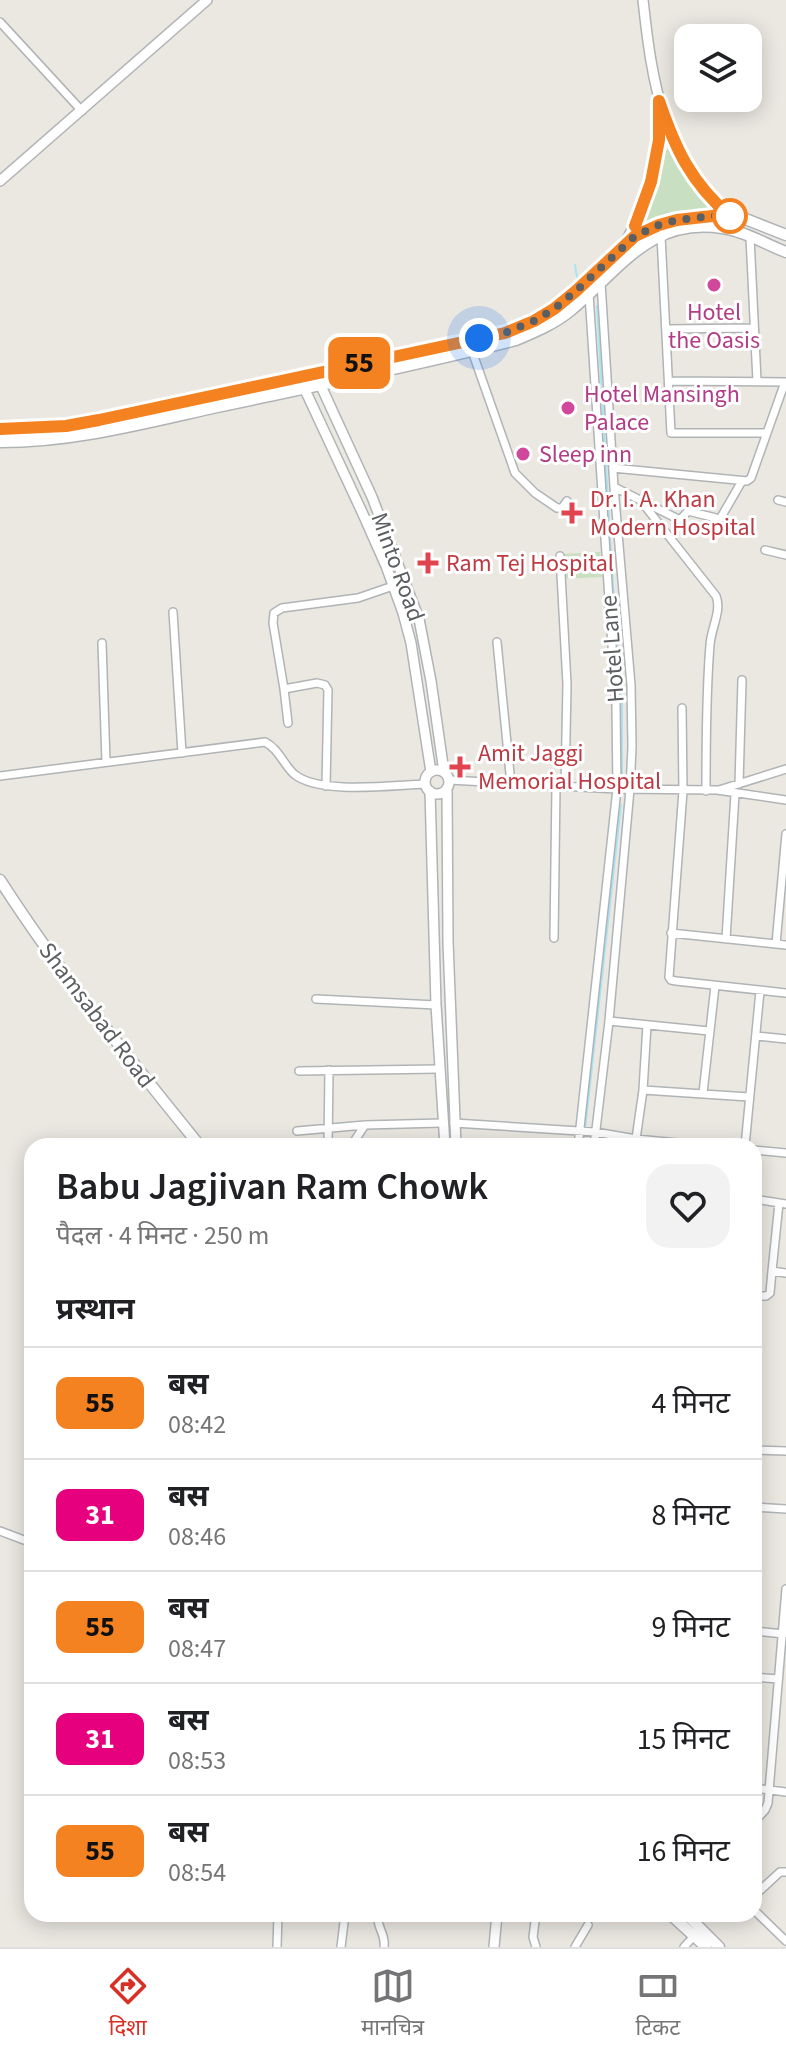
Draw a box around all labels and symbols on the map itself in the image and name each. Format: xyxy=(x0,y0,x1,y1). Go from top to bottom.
unlabelled marker xyxy=(713,199,747,233)
marker: Hotel the Oasis xyxy=(705,276,723,294)
place label: Hotel the Oasis xyxy=(668,295,760,358)
your location xyxy=(459,318,499,358)
line badge: 55 xyxy=(323,337,395,389)
place label: Hotel Mansingh Palace xyxy=(584,377,740,440)
marker: Hotel Mansingh Palace xyxy=(559,399,577,417)
place label: Sleep inn xyxy=(539,437,632,472)
marker: Sleep inn xyxy=(514,445,532,463)
place label: Dr. I. A. Khan Modern Hospital xyxy=(590,482,756,545)
marker: Dr. I. A. Khan Modern Hospital xyxy=(561,502,583,524)
street label: Minto Road xyxy=(362,508,433,627)
place label: Ram Tej Hospital xyxy=(446,546,614,581)
marker: Ram Tej Hospital xyxy=(417,552,439,574)
street label: Hotel Lane xyxy=(591,594,634,704)
place label: Amit Jaggi Memorial Hospital xyxy=(478,736,661,799)
marker: Amit Jaggi Memorial Hospital xyxy=(449,756,471,778)
street label: Shamsabad Road xyxy=(30,935,163,1096)

